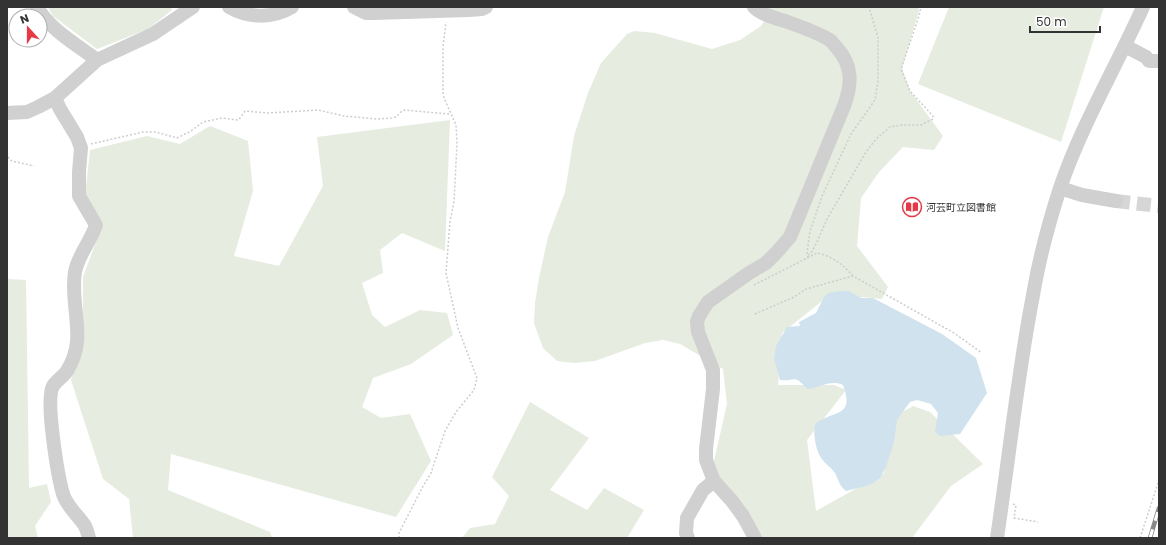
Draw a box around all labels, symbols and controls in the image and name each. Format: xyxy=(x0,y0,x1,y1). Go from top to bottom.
north arrow xyxy=(8,8,48,48)
scale bar xyxy=(1030,8,1100,34)
text: N xyxy=(18,10,31,28)
text: 50 m xyxy=(1036,13,1067,30)
library icon: 河芸町立図書館 xyxy=(901,196,923,218)
place label: 河芸町立図書館 xyxy=(926,200,996,215)

